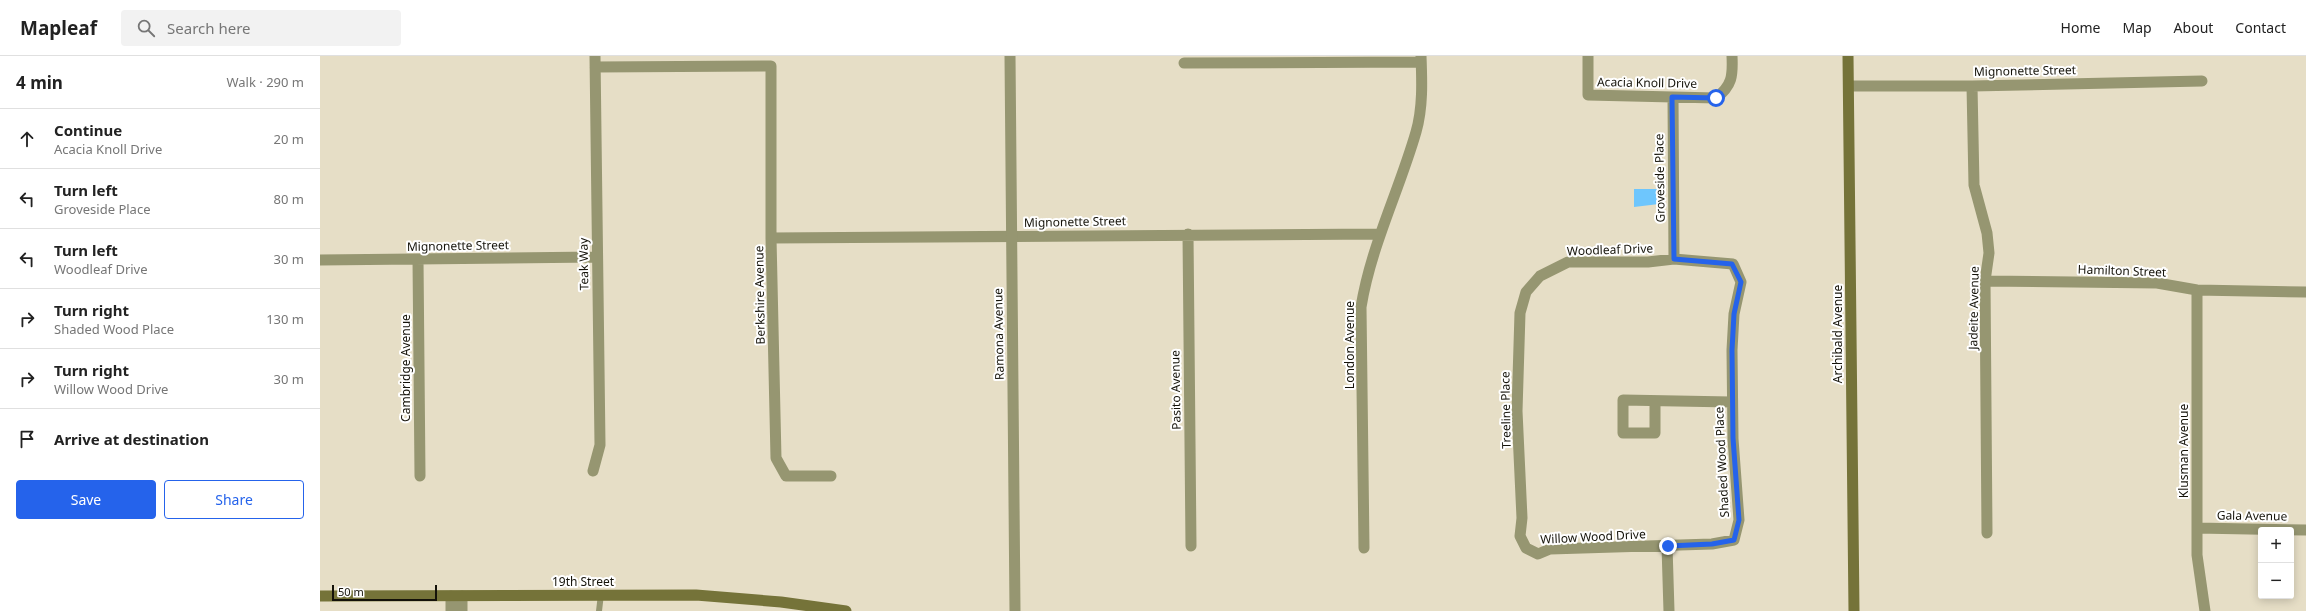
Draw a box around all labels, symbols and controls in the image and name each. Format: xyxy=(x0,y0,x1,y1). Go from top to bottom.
search box xyxy=(121,10,401,46)
text: Mapleaf xyxy=(20,15,97,41)
icon: search xyxy=(135,17,157,39)
text: Search here xyxy=(167,18,251,38)
text: Home xyxy=(2061,18,2100,37)
text: Map xyxy=(2122,18,2152,37)
text: About xyxy=(2174,18,2213,37)
text: Contact xyxy=(2235,18,2286,37)
street label: Mignonette Street xyxy=(1974,61,2077,80)
text: 4 min xyxy=(16,71,63,94)
text: Walk · 290 m xyxy=(226,73,304,91)
street label: Acacia Knoll Drive xyxy=(1597,73,1697,92)
route start xyxy=(1707,89,1725,107)
text: Continue xyxy=(54,120,122,140)
icon: ahead xyxy=(16,128,38,150)
text: 20 m xyxy=(274,130,304,148)
street label: Groveside Place xyxy=(1650,133,1669,223)
text: Acacia Knoll Drive xyxy=(54,140,162,158)
text: Turn left xyxy=(54,180,118,200)
icon: left xyxy=(16,188,38,210)
text: 80 m xyxy=(274,190,304,208)
text: Groveside Place xyxy=(54,200,151,218)
street label: Mignonette Street xyxy=(1024,212,1127,231)
street label: Mignonette Street xyxy=(407,236,510,255)
street label: Teak Way xyxy=(575,237,592,290)
street label: Woodleaf Drive xyxy=(1567,239,1654,260)
text: Turn left xyxy=(54,240,118,260)
street label: Berkshire Avenue xyxy=(750,245,769,345)
icon: left xyxy=(16,248,38,270)
text: 30 m xyxy=(274,250,304,268)
text: Woodleaf Drive xyxy=(54,260,148,278)
street label: Hamilton Street xyxy=(2077,260,2167,281)
street label: Jadeite Avenue xyxy=(1964,266,1983,351)
street label: Archibald Avenue xyxy=(1829,285,1846,383)
street label: Ramona Avenue xyxy=(989,288,1008,380)
text: Turn right xyxy=(54,300,129,320)
street label: London Avenue xyxy=(1341,301,1358,389)
icon: right xyxy=(16,308,38,330)
text: 130 m xyxy=(266,310,304,328)
street label: Cambridge Avenue xyxy=(397,314,414,422)
text: Shaded Wood Place xyxy=(54,320,174,338)
street label: Pasito Avenue xyxy=(1166,350,1185,430)
text: Turn right xyxy=(54,360,129,380)
icon: right xyxy=(16,368,38,390)
text: 30 m xyxy=(274,370,304,388)
street label: Treeline Place xyxy=(1496,371,1515,449)
text: Willow Wood Drive xyxy=(54,380,168,398)
street label: Klusman Avenue xyxy=(2175,404,2192,498)
street label: Shaded Wood Place xyxy=(1710,406,1733,518)
icon: arrive xyxy=(16,428,38,450)
text: Arrive at destination xyxy=(54,429,209,449)
button: Save xyxy=(16,480,156,519)
button: Share xyxy=(164,480,304,519)
street label: Gala Avenue xyxy=(2217,506,2288,525)
street label: Willow Wood Drive xyxy=(1540,525,1646,548)
map controls xyxy=(2258,527,2294,599)
button: + xyxy=(2258,527,2294,563)
route end xyxy=(1659,537,1677,555)
button: − xyxy=(2258,563,2294,599)
street label: 19th Street xyxy=(552,573,615,590)
scale bar xyxy=(332,583,437,602)
text: 50 m xyxy=(338,584,364,599)

